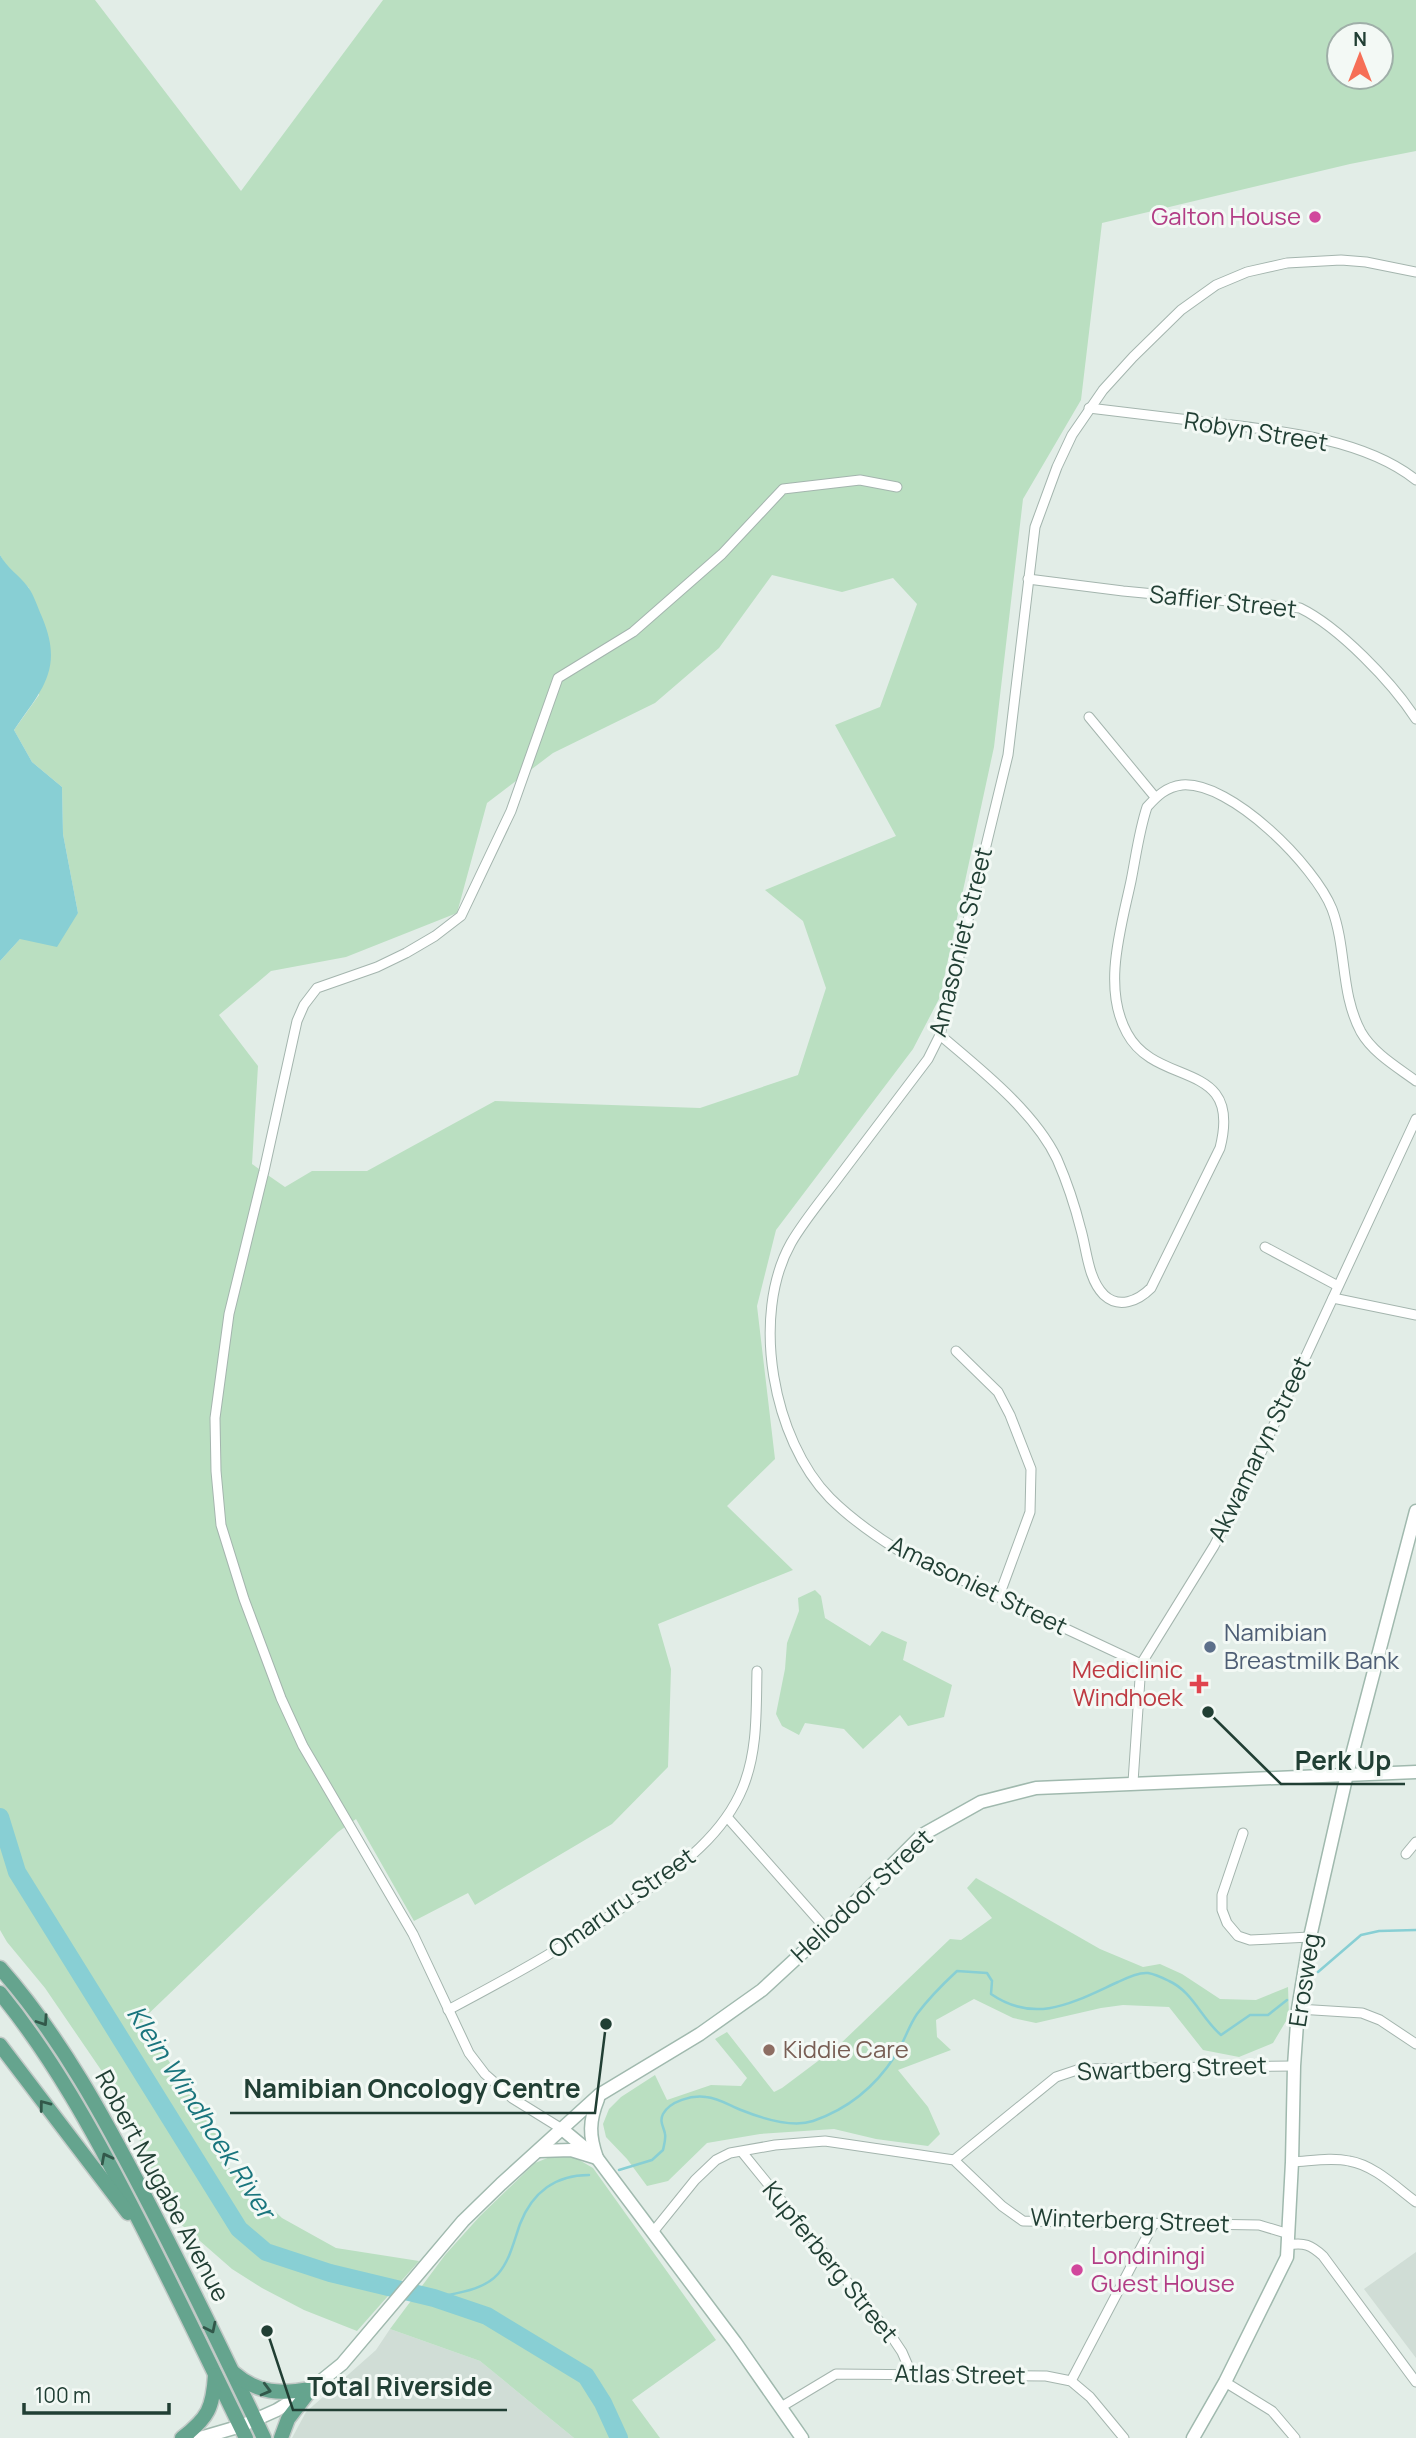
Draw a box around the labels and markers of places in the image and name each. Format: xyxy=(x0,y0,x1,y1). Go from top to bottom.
place label: Galton House xyxy=(1151,199,1301,232)
marker: Galton House xyxy=(1307,209,1323,225)
place label: Namibian Breastmilk Bank xyxy=(1224,1615,1400,1676)
marker: Namibian Breastmilk Bank xyxy=(1202,1639,1218,1655)
place label: Mediclinic Windhoek xyxy=(1072,1652,1184,1713)
marker: Mediclinic Windhoek xyxy=(1189,1674,1209,1694)
callout: Perk Up xyxy=(1281,1737,1405,1784)
place label: Kiddie Care xyxy=(783,2032,909,2065)
marker: Kiddie Care xyxy=(761,2042,777,2058)
callout: Namibian Oncology Centre xyxy=(230,2066,595,2113)
place label: Londiningi Guest House xyxy=(1091,2238,1235,2299)
marker: Londiningi Guest House xyxy=(1069,2262,1085,2278)
callout: Total Riverside xyxy=(293,2363,507,2410)

